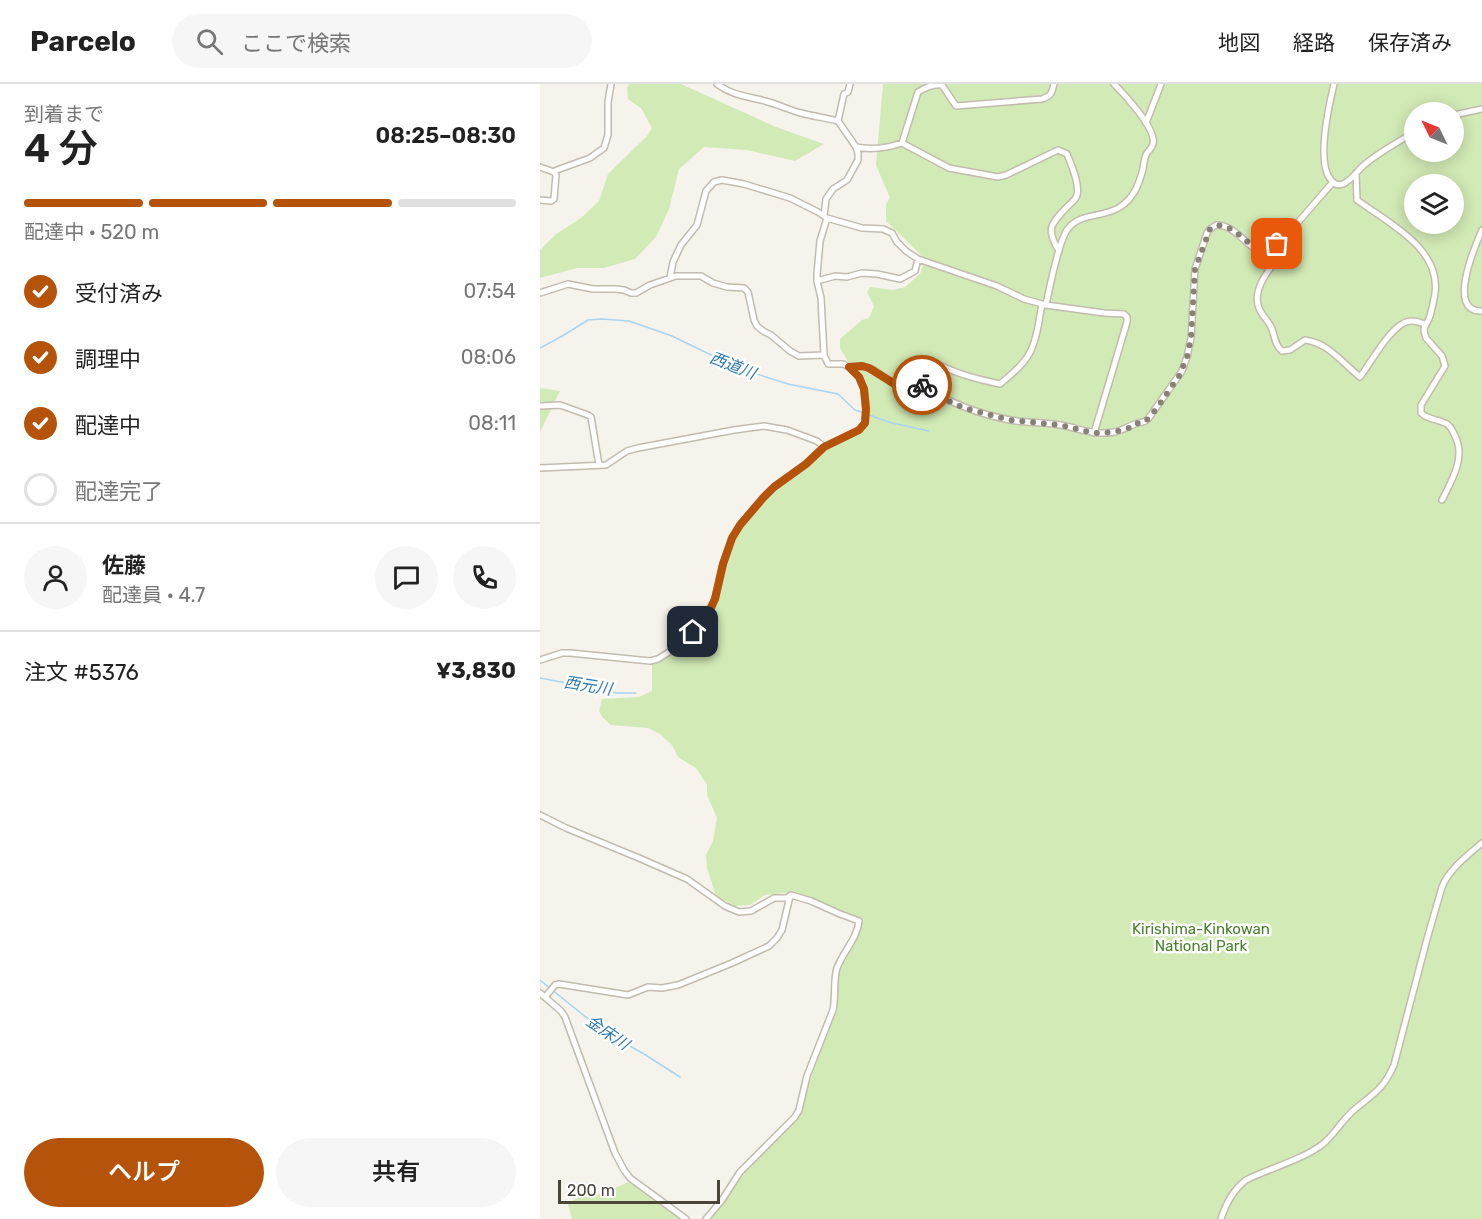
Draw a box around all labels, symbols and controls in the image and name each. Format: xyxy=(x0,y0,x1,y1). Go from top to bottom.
search box xyxy=(172,14,592,68)
text: Parcelo xyxy=(30,25,136,58)
icon: search xyxy=(193,25,226,58)
text: ここで検索 xyxy=(241,30,351,57)
text: 地図 xyxy=(1218,30,1260,55)
text: 経路 xyxy=(1293,30,1335,55)
text: 保存済み xyxy=(1368,30,1452,55)
text: 到着まで xyxy=(24,102,104,126)
north arrow xyxy=(1404,102,1464,162)
map controls xyxy=(1404,102,1464,234)
text: 08:25–08:30 xyxy=(376,122,516,149)
text: 4 分 xyxy=(24,126,98,172)
button: layers xyxy=(1404,174,1464,234)
pin xyxy=(1251,218,1302,269)
text: 配達中 · 520 m xyxy=(24,220,159,244)
icon: bag xyxy=(1260,227,1293,260)
icon: check xyxy=(24,275,57,308)
text: 07:54 xyxy=(464,279,516,303)
text: 受付済み xyxy=(75,280,163,307)
icon: check xyxy=(24,341,57,374)
text: 08:06 xyxy=(461,345,516,369)
text: 調理中 xyxy=(75,346,141,373)
water label: 西道川 xyxy=(707,348,760,384)
courier xyxy=(892,355,952,415)
icon: bike xyxy=(906,369,939,402)
icon: check xyxy=(24,407,57,440)
text: 08:11 xyxy=(468,411,516,435)
text: 配達中 xyxy=(75,412,141,439)
text: 配達完了 xyxy=(75,478,163,505)
button: person xyxy=(24,546,87,609)
button: chat xyxy=(375,546,438,609)
button: phone xyxy=(453,546,516,609)
text: 佐藤 xyxy=(102,552,146,579)
text: 配達員 · 4.7 xyxy=(102,583,205,607)
pin xyxy=(667,606,718,657)
icon: home xyxy=(676,615,709,648)
text: ¥3,830 xyxy=(436,657,516,684)
text: 注文 #5376 xyxy=(24,659,139,686)
water label: 西元川 xyxy=(563,672,615,699)
park label: Kirishima-Kinkowan National Park xyxy=(1132,920,1270,955)
water label: 金床川 xyxy=(583,1011,635,1055)
button: ヘルプ xyxy=(24,1138,264,1207)
button: 共有 xyxy=(276,1138,516,1207)
scale bar xyxy=(558,1177,720,1204)
text: 200 m xyxy=(567,1181,615,1200)

